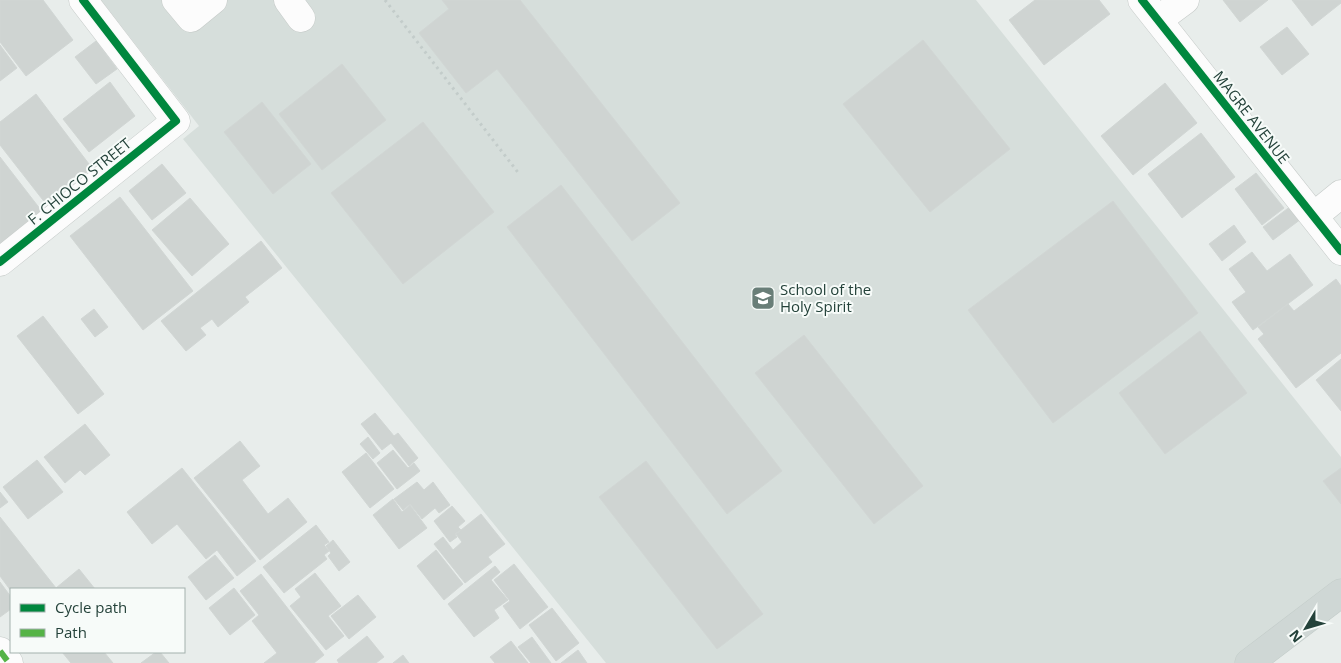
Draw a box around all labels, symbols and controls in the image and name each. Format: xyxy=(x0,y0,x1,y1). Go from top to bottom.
street label: MAGRE AVENUE xyxy=(1209,66,1295,168)
street label: F. CHIOCO STREET xyxy=(23,133,135,229)
place label: School of the Holy Spirit xyxy=(780,279,871,316)
school or university icon: School of the Holy Spirit xyxy=(750,285,776,311)
legend xyxy=(10,588,185,653)
text: Cycle path xyxy=(55,597,127,617)
north arrow xyxy=(1281,603,1331,653)
text: Path xyxy=(55,622,87,642)
text: N xyxy=(1284,626,1306,647)

